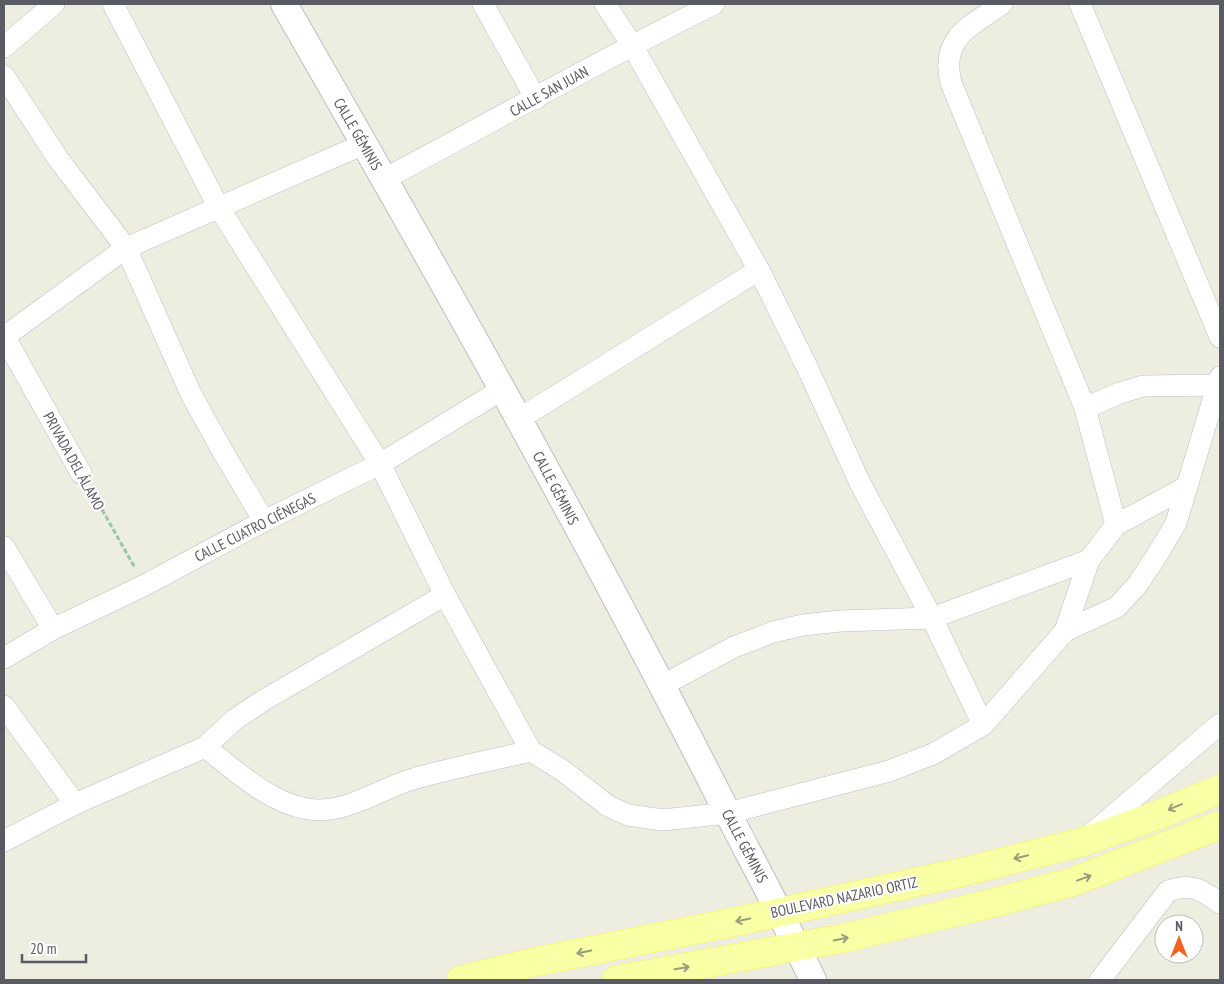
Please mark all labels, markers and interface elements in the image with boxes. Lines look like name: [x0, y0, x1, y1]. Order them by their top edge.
street label: CALLE SAN JUAN: [506, 62, 592, 120]
street label: CALLE GÉMINIS: [330, 94, 386, 174]
street label: PRIVADA DEL ÁLAMO: [39, 409, 109, 513]
street label: CALLE GÉMINIS: [529, 448, 583, 528]
street label: CALLE CUATRO CIÉNEGAS: [191, 488, 319, 566]
one-way arrow: [1168, 803, 1183, 813]
street label: CALLE GÉMINIS: [718, 806, 772, 886]
one-way arrow: [1013, 853, 1029, 862]
street label: BOULEVARD NAZARIO ORTIZ: [769, 872, 920, 922]
one-way arrow: [1076, 873, 1091, 882]
north arrow: [1154, 914, 1204, 964]
one-way arrow: [735, 915, 751, 925]
text: N: [1175, 917, 1183, 935]
scale bar: [22, 932, 86, 964]
one-way arrow: [833, 933, 849, 943]
text: 20 m: [30, 939, 56, 958]
one-way arrow: [576, 948, 592, 957]
one-way arrow: [673, 963, 689, 973]

